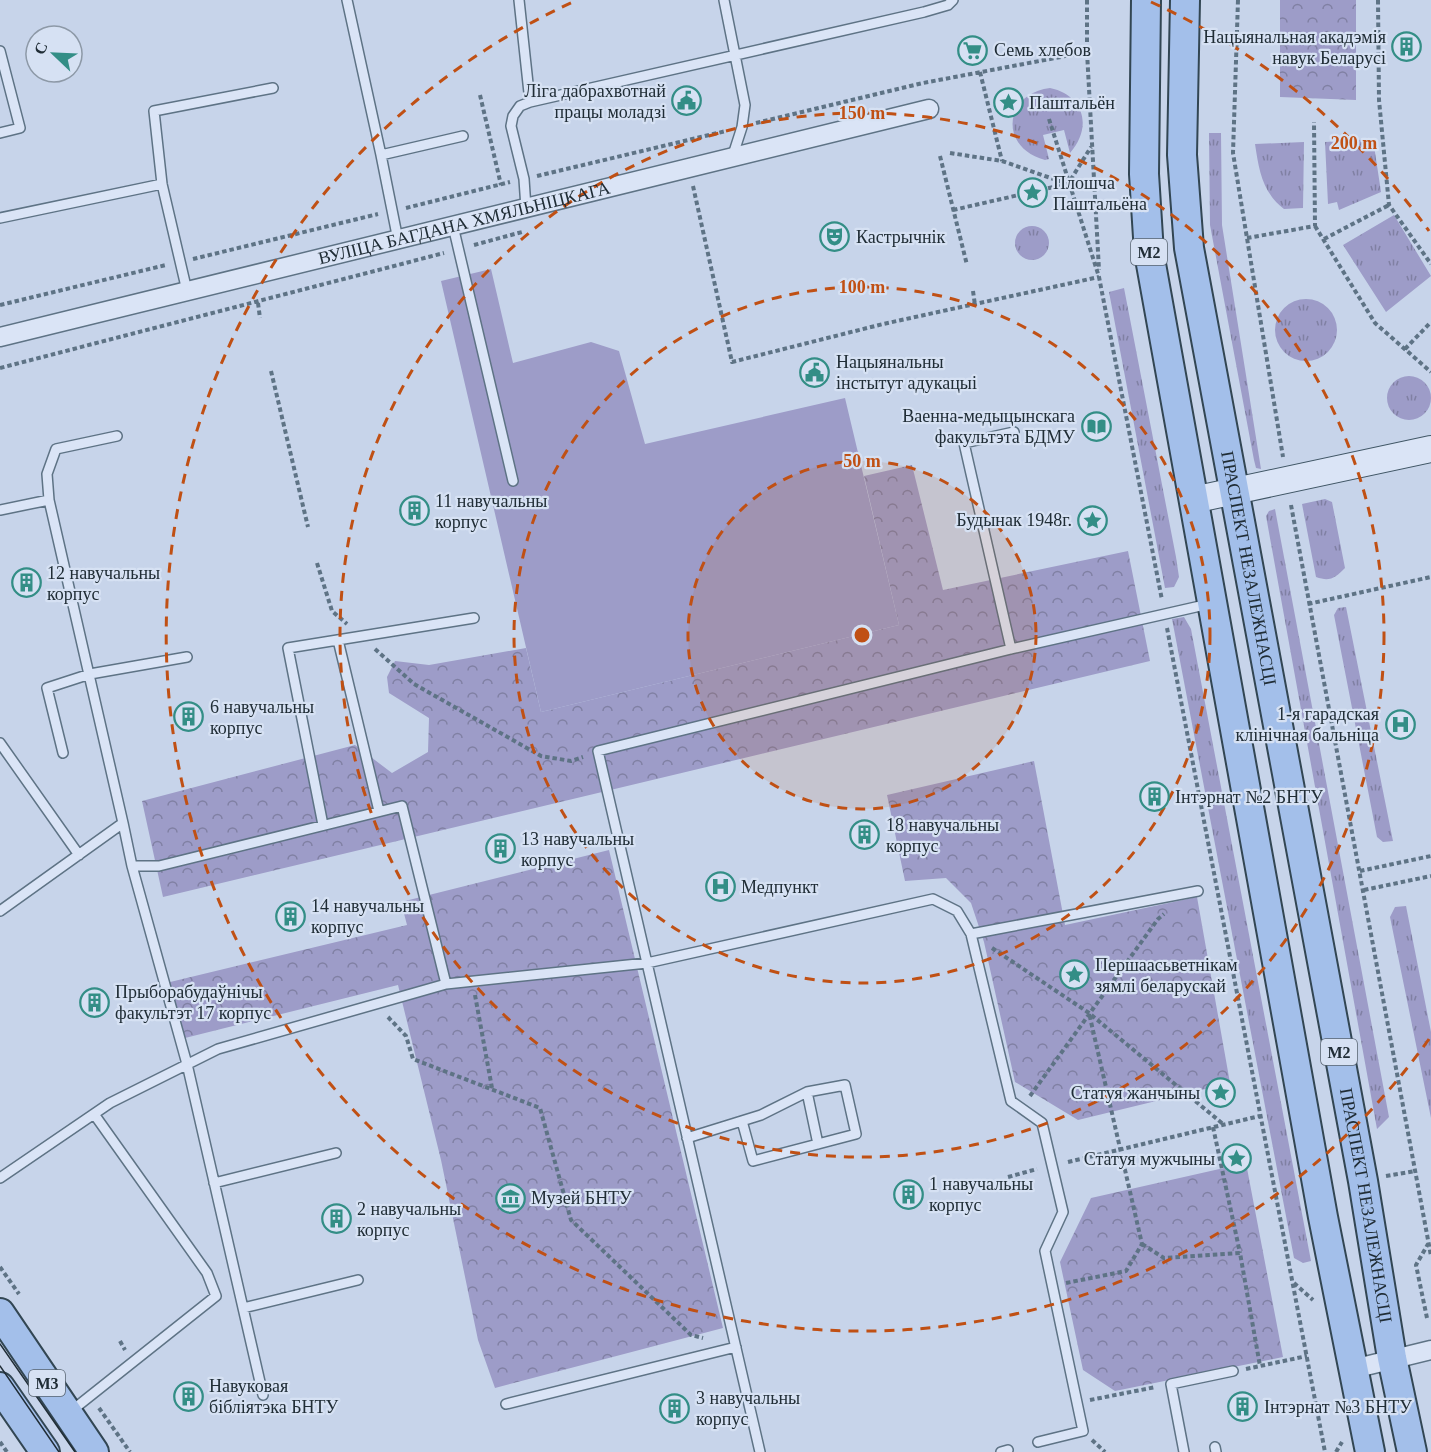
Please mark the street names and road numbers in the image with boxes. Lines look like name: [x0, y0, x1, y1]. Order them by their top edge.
street label: ВУЛІЦА БАГДАНА ХМЯЛЬНІЦКАГА: [316, 178, 612, 269]
road number: М2: [1131, 239, 1167, 265]
street label: ПРАСПЕКТ НЕЗАЛЕЖНАСЦІ: [1217, 449, 1280, 687]
road number: М2: [1321, 1039, 1357, 1065]
street label: ПРАСПЕКТ НЕЗАЛЕЖНАСЦІ: [1336, 1086, 1396, 1324]
road number: М3: [29, 1370, 65, 1396]

